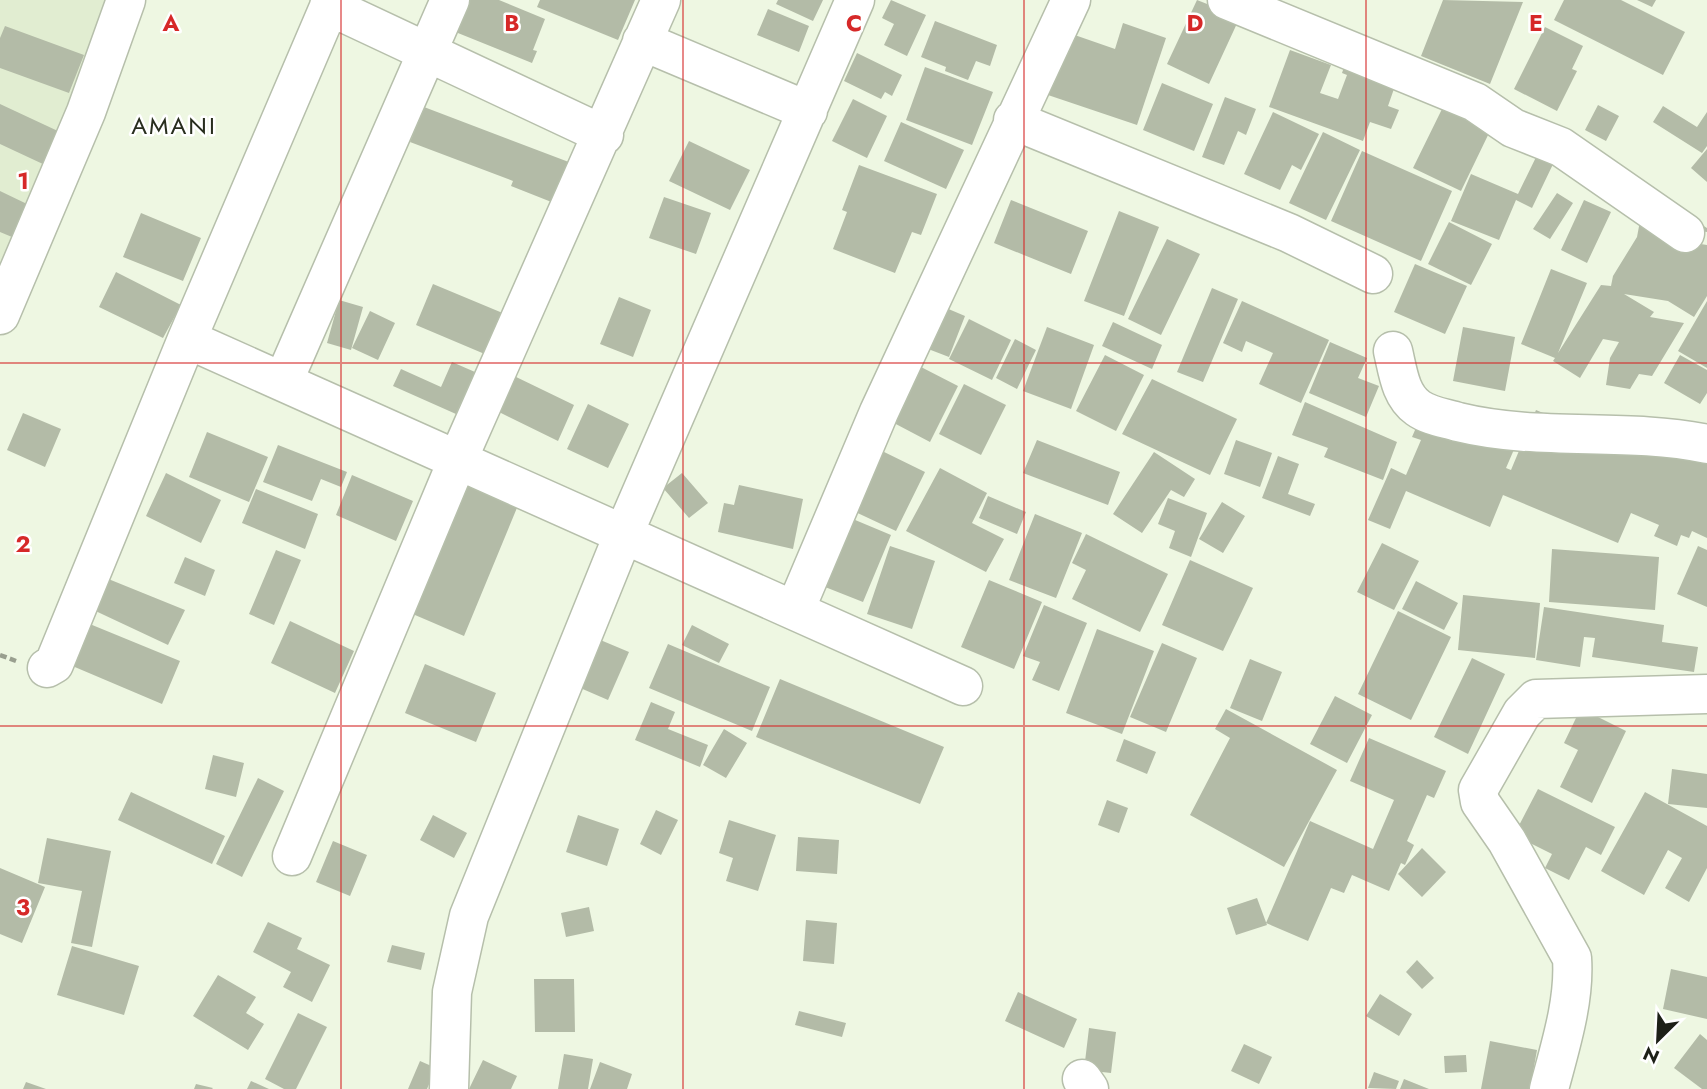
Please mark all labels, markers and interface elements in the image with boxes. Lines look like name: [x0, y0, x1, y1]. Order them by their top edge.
text: A: [162, 6, 180, 40]
text: B: [504, 6, 520, 40]
text: C: [846, 6, 862, 40]
text: D: [1187, 6, 1204, 40]
text: E: [1529, 6, 1543, 40]
district label: AMANI: [131, 108, 217, 143]
text: 1: [17, 164, 29, 198]
text: 2: [15, 527, 31, 561]
text: 3: [16, 890, 30, 924]
north arrow: [1623, 1005, 1693, 1075]
text: N: [1639, 1040, 1664, 1070]

